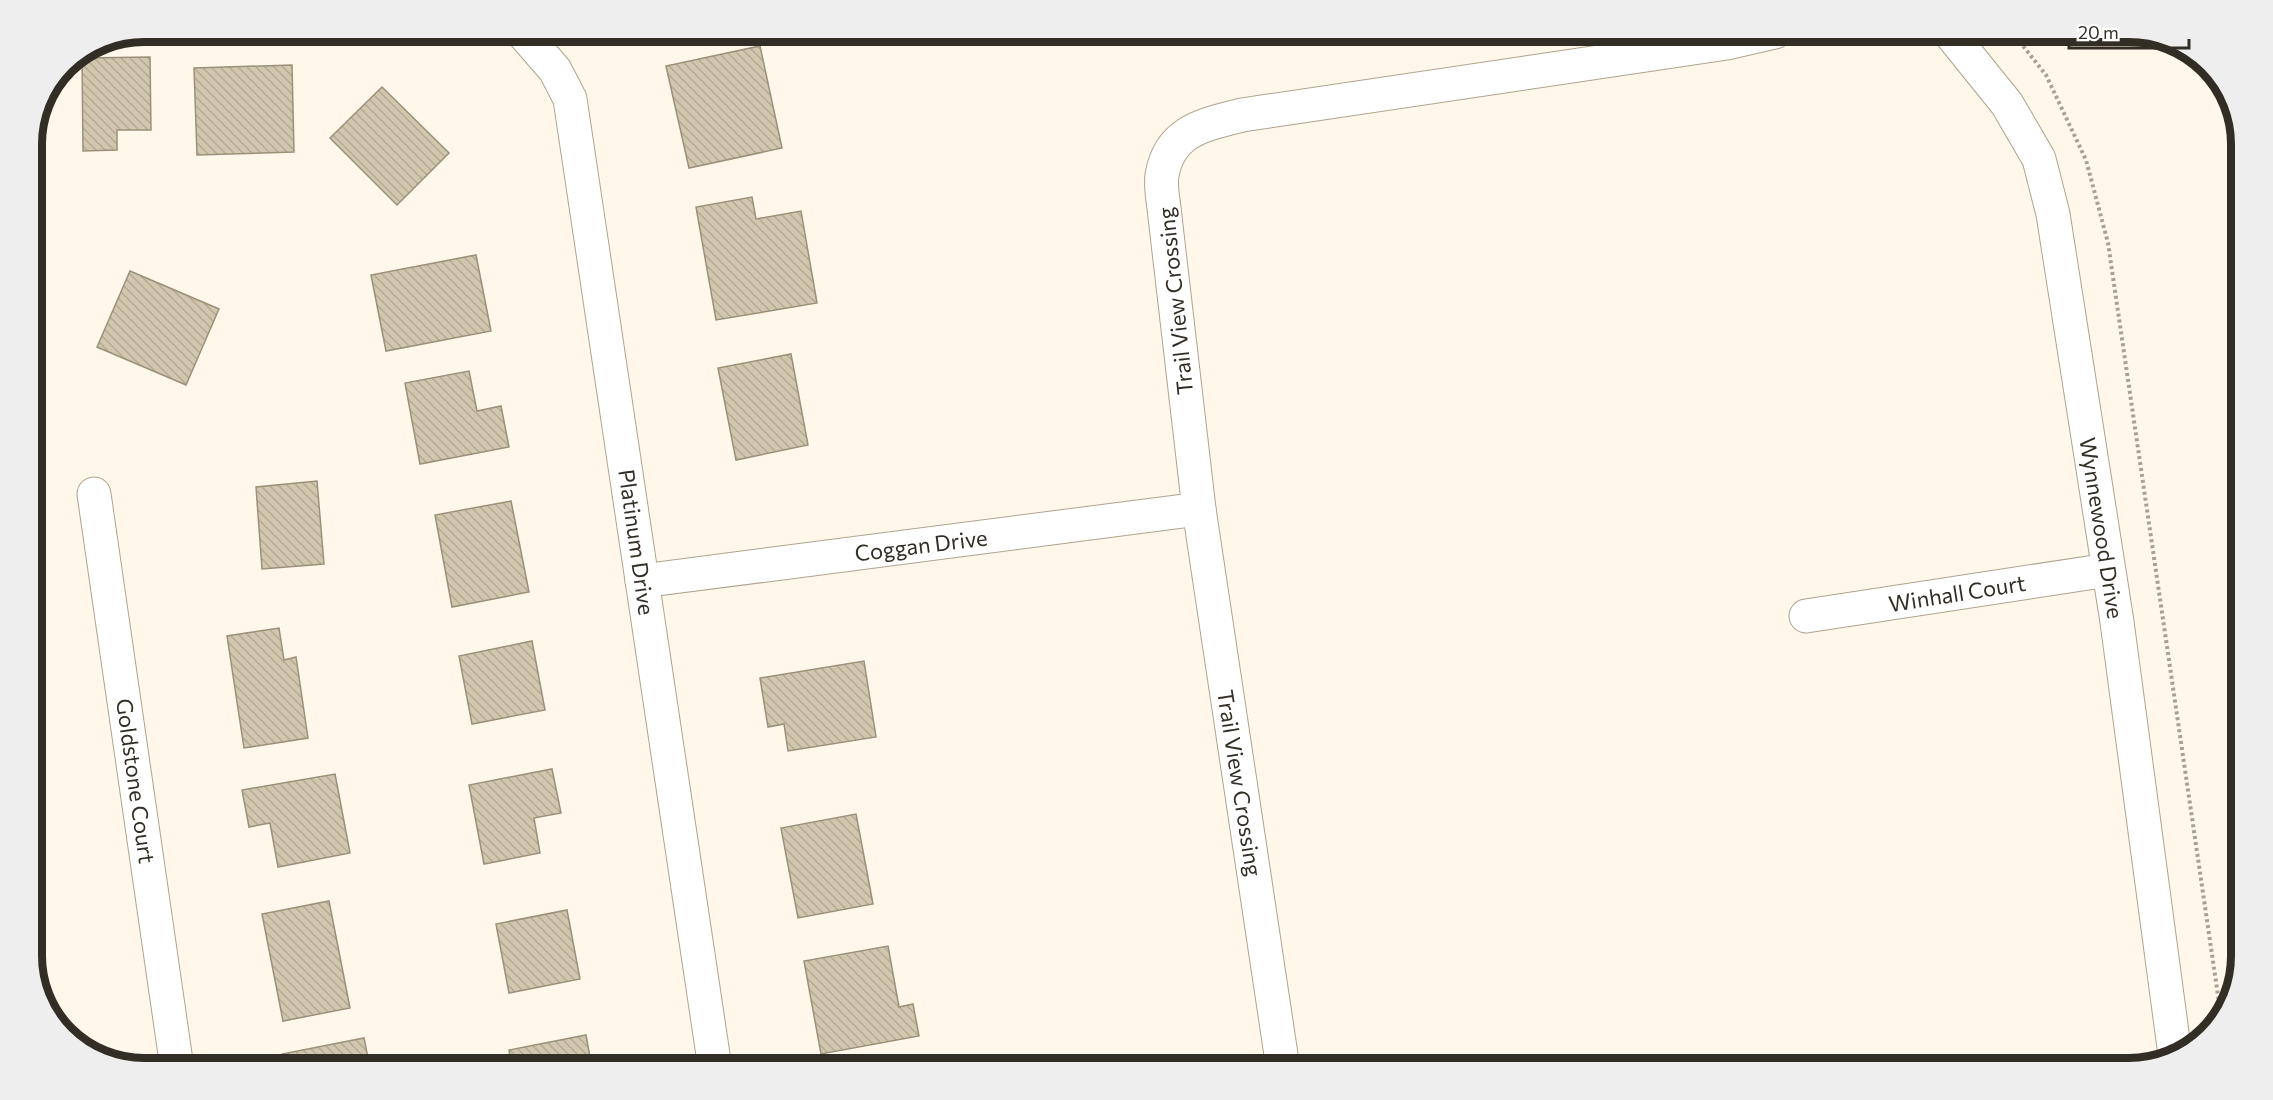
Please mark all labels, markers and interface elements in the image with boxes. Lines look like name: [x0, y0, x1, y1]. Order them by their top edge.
scale bar: [2069, 12, 2189, 50]
text: 20 m: [2078, 21, 2119, 43]
street label: Trail View Crossing: [1152, 206, 1198, 396]
street label: Wynnewood Drive: [2074, 435, 2130, 621]
street label: Platinum Drive: [613, 467, 661, 617]
street label: Coggan Drive: [853, 523, 989, 567]
street label: Winhall Court: [1886, 569, 2028, 617]
street label: Trail View Crossing: [1212, 688, 1268, 878]
street label: Goldstone Court: [111, 697, 161, 865]

